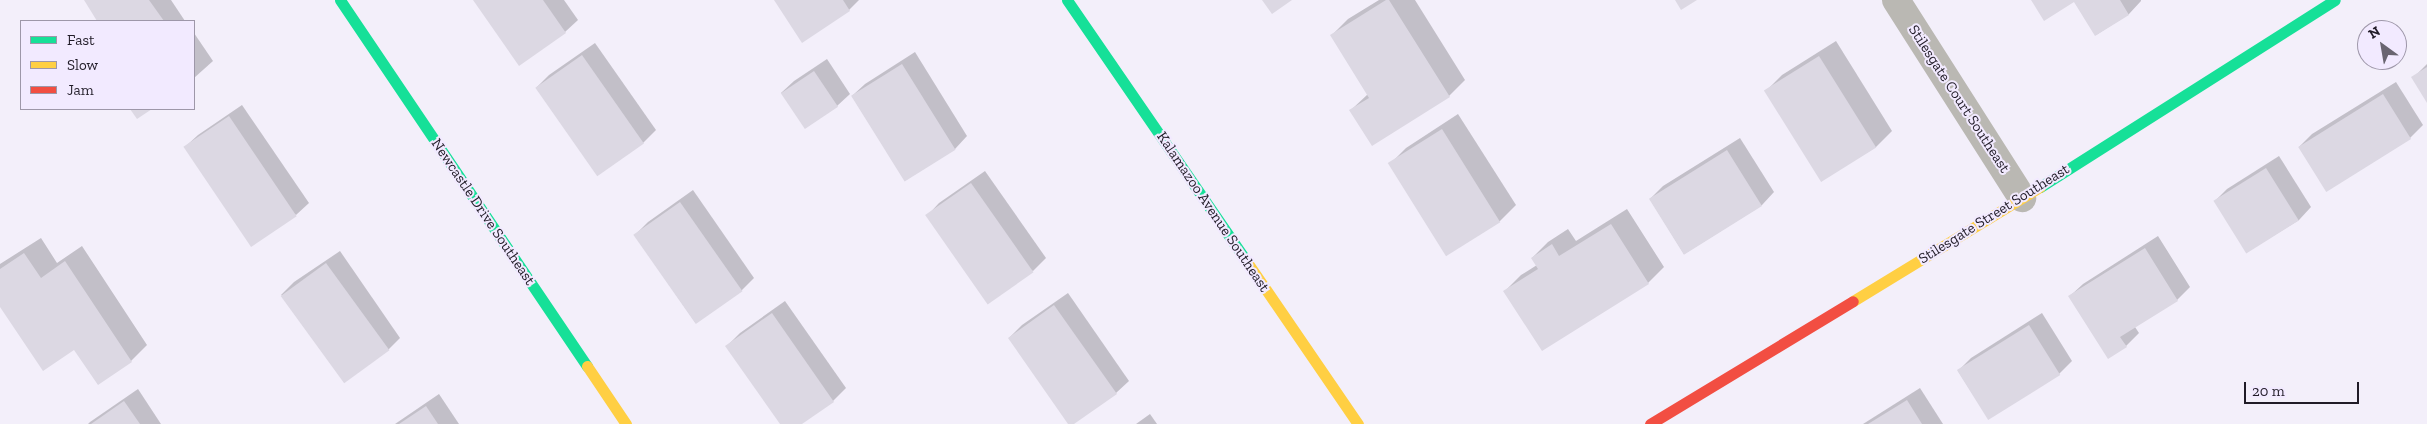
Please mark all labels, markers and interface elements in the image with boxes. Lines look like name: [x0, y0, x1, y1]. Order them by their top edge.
legend: [20, 20, 195, 110]
north arrow: [2357, 20, 2407, 70]
street label: Stilesgate Court Southeast: [1904, 22, 2014, 176]
text: N: [2365, 23, 2383, 43]
text: Fast: [67, 31, 95, 49]
text: Slow: [67, 56, 98, 74]
text: Jam: [67, 81, 94, 99]
street label: Kalamazoo Avenue Southeast: [1153, 128, 1273, 296]
street label: Newcastle Drive Southeast: [427, 135, 539, 289]
street label: Stilesgate Street Southeast: [1915, 160, 2073, 268]
scale bar: [2247, 372, 2362, 404]
text: 20 m: [2252, 382, 2285, 400]

